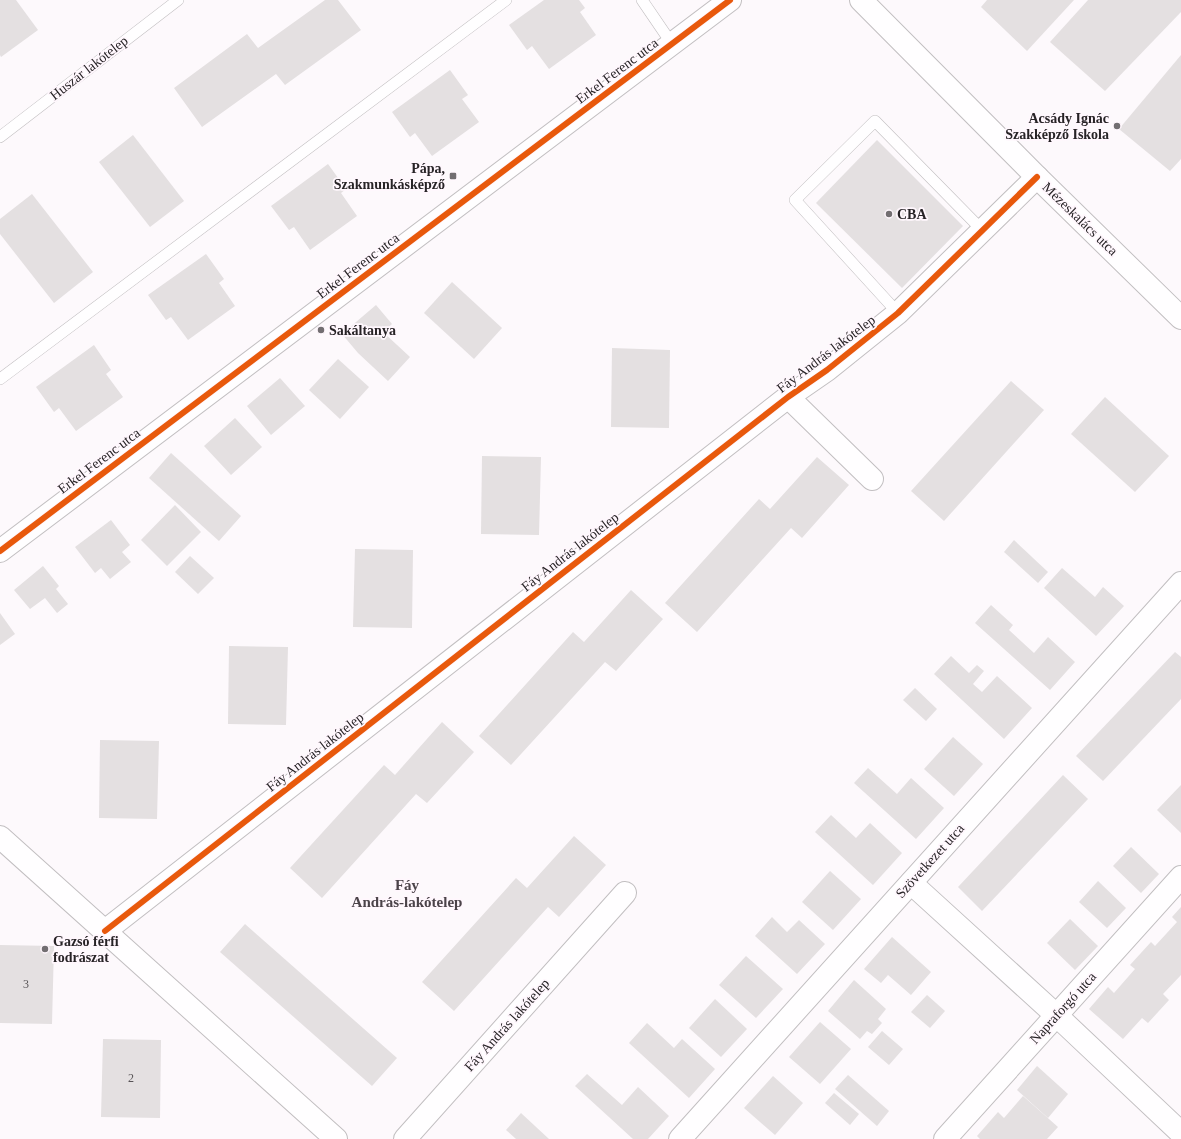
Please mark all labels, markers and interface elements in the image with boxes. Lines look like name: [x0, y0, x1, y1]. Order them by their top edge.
street label: Huszár lakótelep: [47, 33, 131, 103]
street label: Erkel Ferenc utca: [573, 35, 662, 107]
place label: Acsády Ignác Szakképző Iskola: [1005, 111, 1109, 142]
marker: Acsády Ignác Szakképző Iskola: [1112, 121, 1122, 131]
place label: Pápa, Szakmunkásképző: [334, 161, 445, 192]
marker: Pápa, Szakmunkásképző: [448, 171, 458, 181]
street label: Mézeskalács utca: [1039, 179, 1121, 259]
place label: CBA: [897, 207, 927, 222]
marker: CBA: [884, 209, 894, 219]
street label: Erkel Ferenc utca: [314, 230, 403, 302]
street label: Fáy András lakótelep: [774, 312, 878, 396]
place label: Sakáltanya: [329, 323, 396, 338]
marker: Sakáltanya: [316, 325, 326, 335]
street label: Erkel Ferenc utca: [55, 425, 144, 497]
street label: Fáy András lakótelep: [519, 509, 621, 595]
street label: Fáy András lakótelep: [264, 709, 366, 795]
street label: Szövetkezet utca: [893, 820, 968, 901]
district label: Fáy András-lakótelep: [352, 877, 462, 910]
place label: Gazsó férfi fodrászat: [53, 934, 119, 965]
marker: Gazsó férfi fodrászat: [40, 944, 50, 954]
street label: Napraforgó utca: [1027, 969, 1100, 1047]
street label: Fáy András lakótelep: [462, 976, 552, 1074]
house number: 3: [23, 977, 29, 991]
house number: 2: [128, 1071, 134, 1085]

